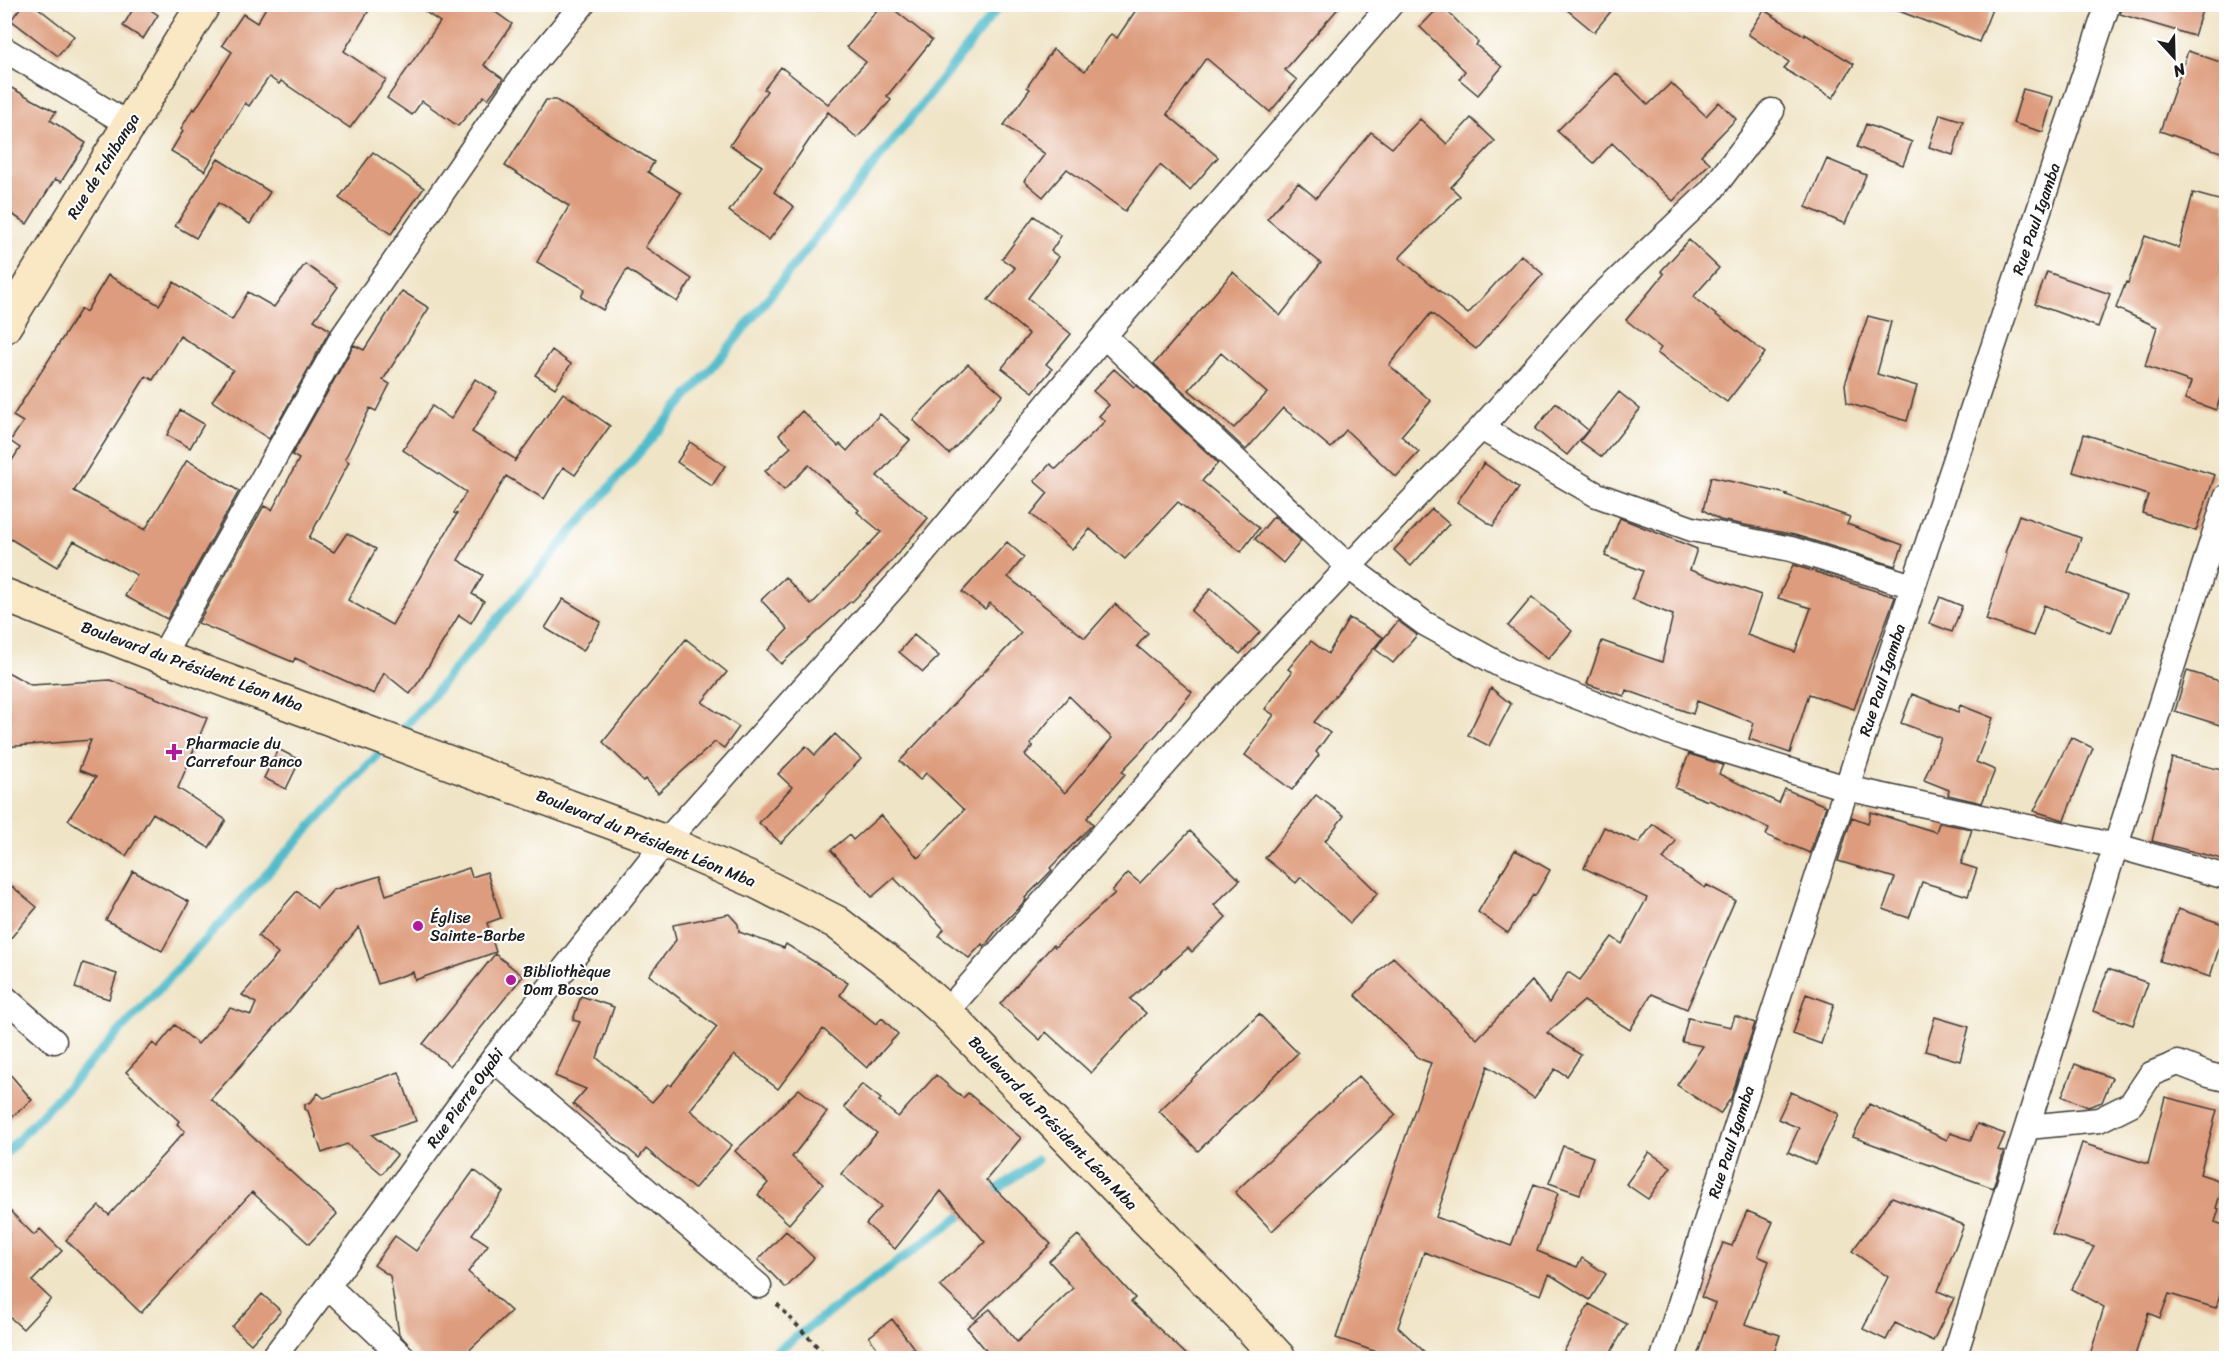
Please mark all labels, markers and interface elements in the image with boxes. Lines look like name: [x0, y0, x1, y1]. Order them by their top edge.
north arrow: [2144, 27, 2204, 87]
text: N: [2168, 55, 2191, 86]
street label: Rue de Tchibanga: [59, 107, 147, 225]
street label: Rue Paul Igamba: [2003, 159, 2069, 279]
street label: Boulevard du Président Léon Mba: [77, 612, 307, 720]
street label: Rue Paul Igamba: [1850, 620, 1914, 740]
place label: Pharmacie du Carrefour Banco: [186, 729, 302, 776]
marker: Pharmacie du Carrefour Banco: [167, 745, 181, 759]
street label: Boulevard du Président Léon Mba: [532, 781, 760, 895]
place label: Église Sainte-Barbe: [430, 903, 525, 950]
marker: Église Sainte-Barbe: [411, 919, 425, 933]
place label: Bibliothèque Dom Bosco: [523, 957, 611, 1004]
marker: Bibliothèque Dom Bosco: [504, 973, 518, 987]
street label: Boulevard du Président Léon Mba: [961, 1029, 1145, 1217]
street label: Rue Pierre Oyabi: [419, 1041, 512, 1154]
street label: Rue Paul Igamba: [1699, 1082, 1763, 1202]

